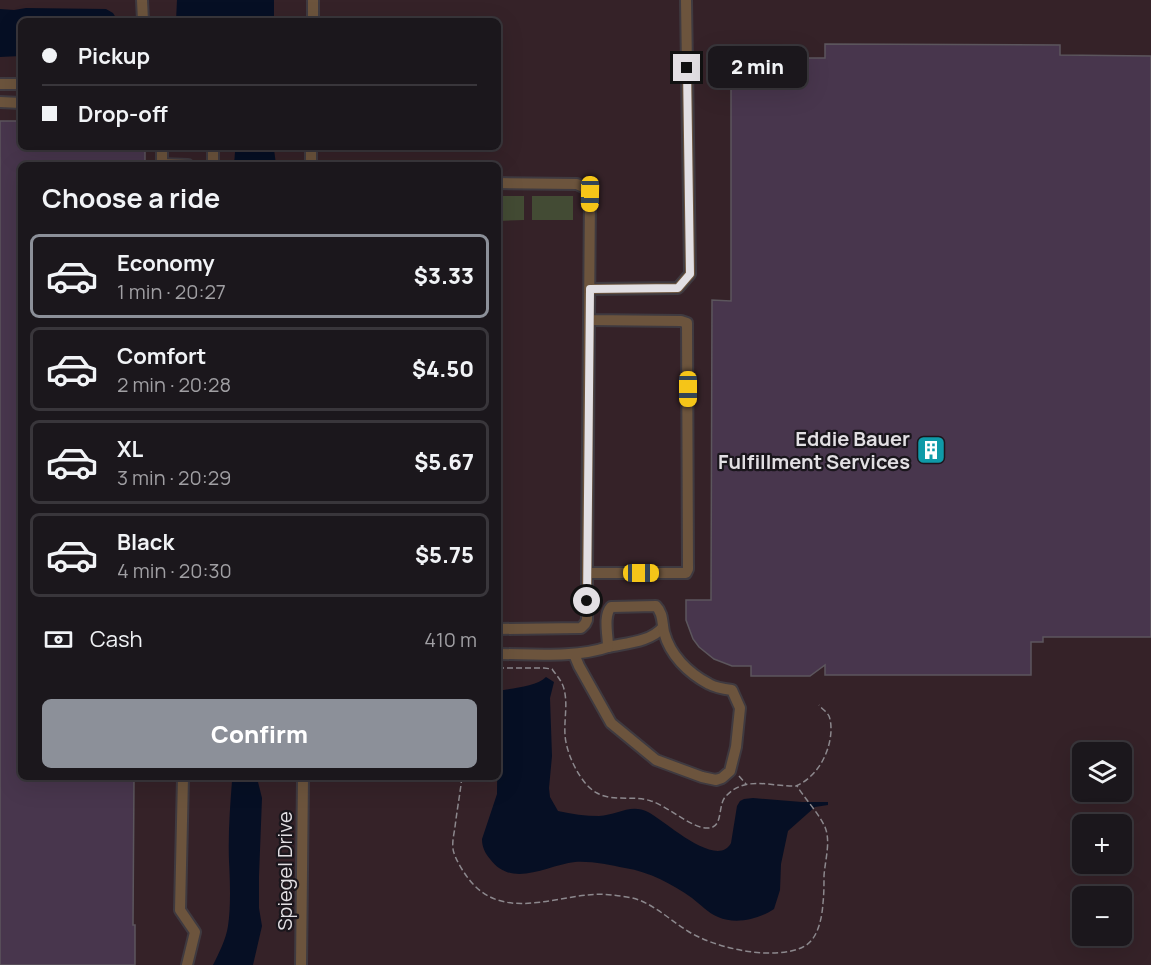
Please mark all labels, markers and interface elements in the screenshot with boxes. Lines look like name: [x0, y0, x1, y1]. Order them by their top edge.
text: Pickup: [78, 41, 150, 71]
callout: 2 min: [708, 47, 807, 89]
text: 2 min: [731, 53, 784, 80]
route end: [673, 54, 700, 81]
text: Drop-off: [78, 99, 168, 129]
car: [581, 176, 599, 212]
text: Choose a ride: [42, 179, 220, 216]
text: Economy: [117, 248, 215, 278]
icon: car: [45, 249, 99, 303]
text: $3.33: [414, 261, 474, 291]
text: 1 min · 20:27: [117, 278, 226, 305]
text: Comfort: [117, 341, 206, 371]
icon: car: [45, 342, 99, 396]
text: $4.50: [412, 354, 474, 384]
text: 2 min · 20:28: [117, 371, 231, 398]
car: [679, 371, 697, 407]
place label: Eddie Bauer Fulfillment Services: [718, 425, 910, 475]
text: XL: [117, 434, 143, 464]
building icon: Eddie Bauer Fulfillment Services: [915, 434, 947, 466]
icon: car: [45, 435, 99, 489]
text: $5.67: [414, 447, 474, 477]
text: 3 min · 20:29: [117, 464, 232, 491]
text: Black: [117, 527, 174, 557]
icon: car: [45, 528, 99, 582]
text: $5.75: [415, 540, 474, 570]
text: 4 min · 20:30: [117, 557, 232, 584]
car: [623, 564, 659, 582]
route start: [573, 587, 600, 614]
icon: cash: [42, 623, 75, 656]
text: Cash: [90, 624, 143, 654]
text: 410 m: [424, 626, 477, 653]
button: Confirm: [42, 699, 477, 768]
map controls: [1072, 742, 1132, 946]
button: layers: [1072, 742, 1132, 802]
street label: Spiegel Drive: [271, 811, 298, 931]
button: +: [1072, 814, 1132, 874]
button: −: [1072, 886, 1132, 946]

